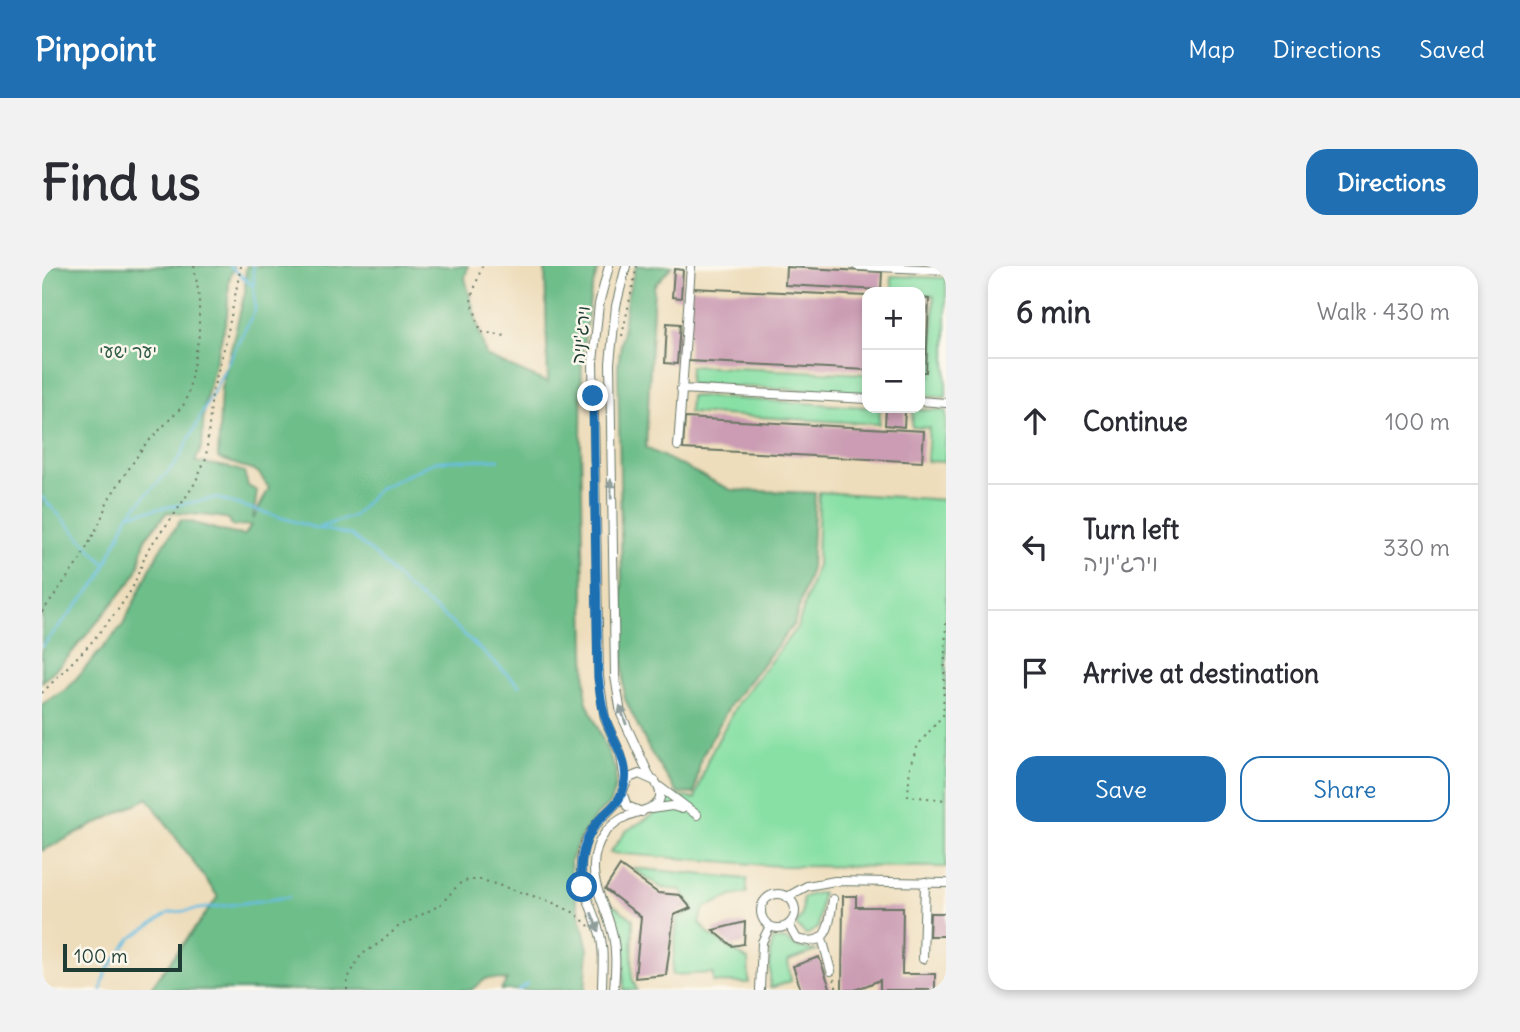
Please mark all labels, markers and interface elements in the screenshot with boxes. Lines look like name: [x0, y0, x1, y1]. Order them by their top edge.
text: Pinpoint: [35, 28, 156, 70]
text: Map: [1188, 34, 1235, 64]
text: Directions: [1273, 34, 1381, 64]
text: Saved: [1419, 34, 1485, 64]
button: Directions: [1306, 149, 1478, 215]
text: Find us: [42, 152, 200, 213]
map controls: [862, 287, 925, 413]
button: +: [862, 287, 925, 350]
text: 6 min: [1016, 293, 1091, 331]
text: Walk · 430 m: [1317, 297, 1450, 326]
street label: וירג'יניה: [566, 305, 595, 365]
park label: יער ישעי: [99, 340, 157, 363]
button: −: [862, 350, 925, 413]
route end: [577, 380, 608, 411]
icon: ahead: [1016, 402, 1054, 440]
text: Continue: [1083, 405, 1188, 438]
text: 100 m: [1385, 407, 1450, 436]
one-way arrow: [605, 477, 617, 499]
text: Turn left: [1083, 513, 1179, 546]
icon: left: [1016, 528, 1054, 566]
text: 330 m: [1383, 533, 1450, 562]
text: וירג'יניה: [1083, 548, 1158, 577]
icon: arrive: [1016, 654, 1054, 692]
text: Arrive at destination: [1083, 657, 1319, 690]
one-way arrow: [617, 705, 628, 726]
button: Save: [1016, 756, 1226, 822]
button: Share: [1240, 756, 1450, 822]
route start: [566, 871, 597, 902]
one-way arrow: [590, 912, 601, 933]
scale bar: [63, 941, 182, 973]
text: 100 m: [74, 944, 128, 968]

